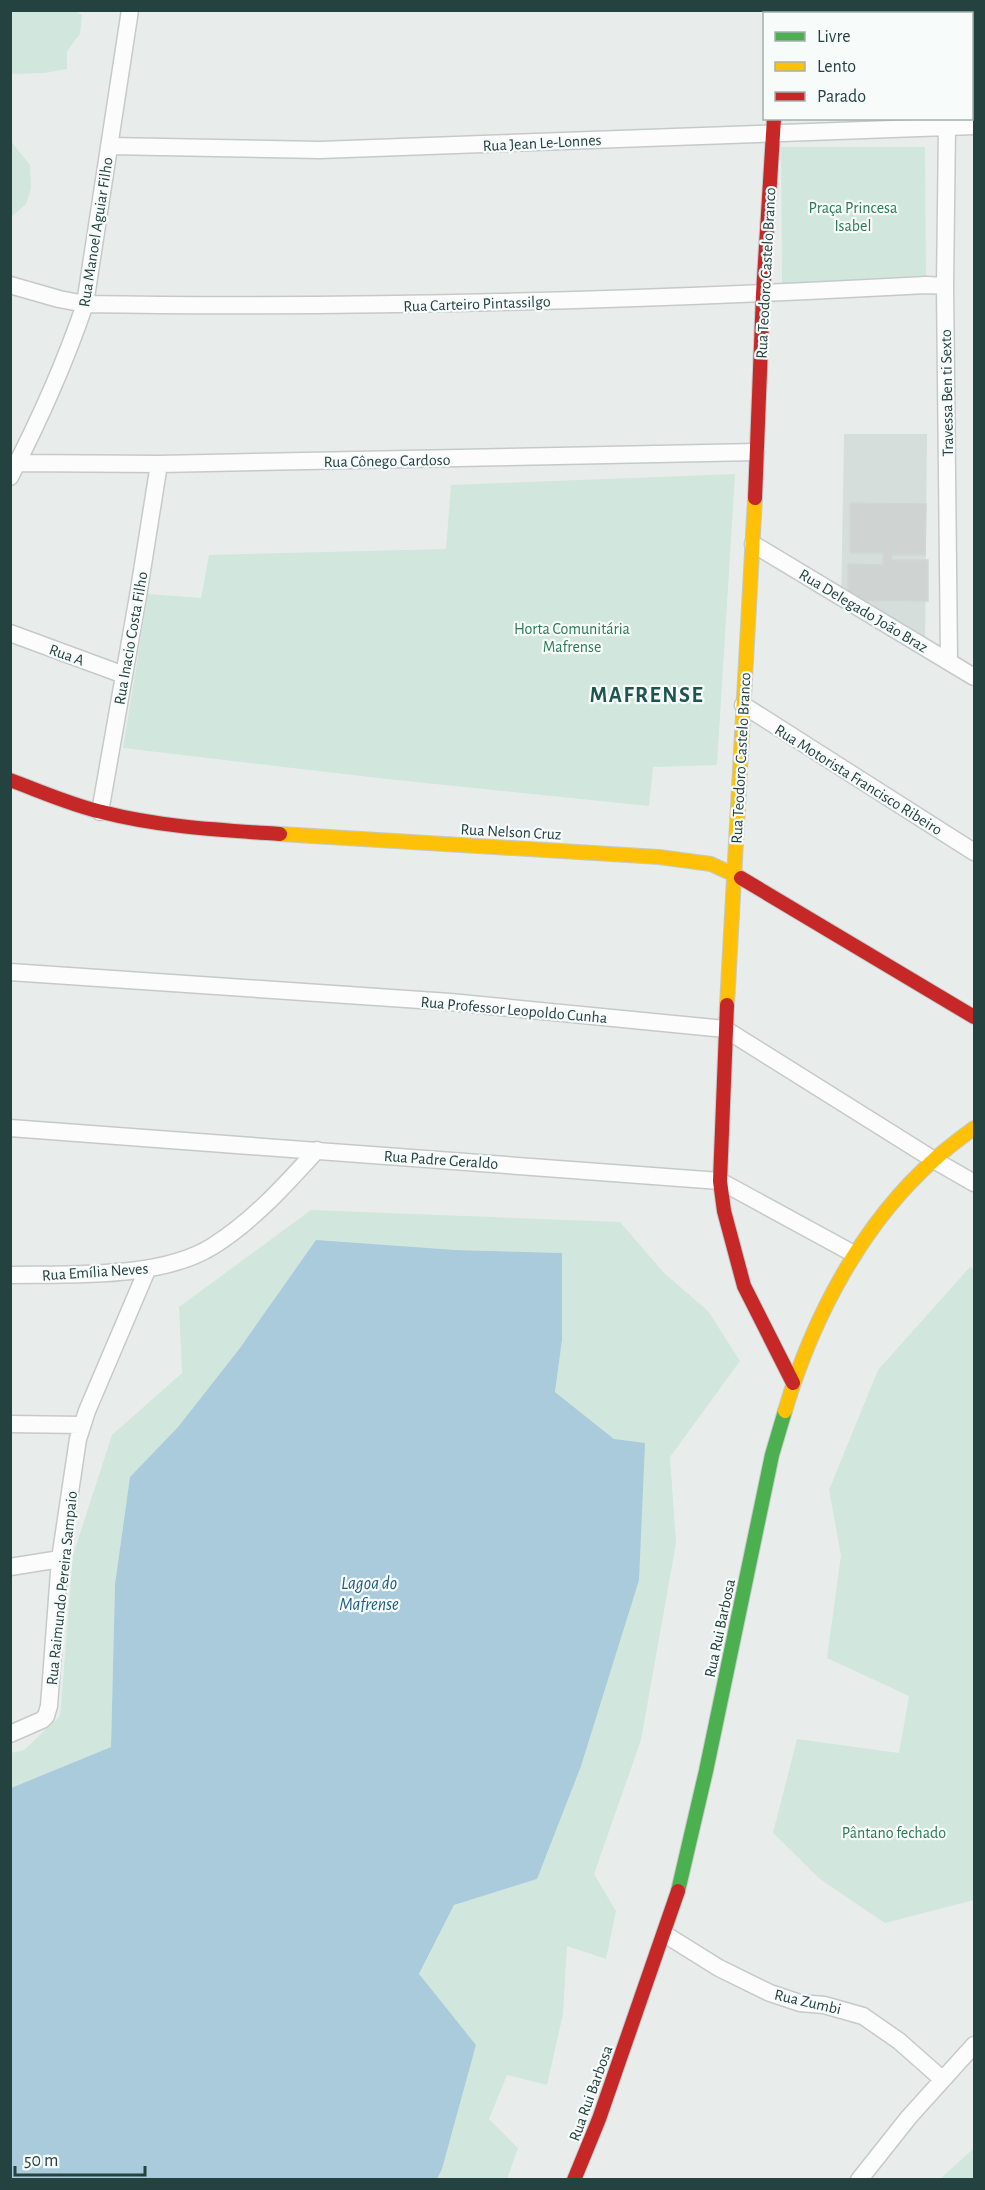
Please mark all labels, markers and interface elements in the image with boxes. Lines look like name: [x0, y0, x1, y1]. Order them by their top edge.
legend: [763, 12, 973, 120]
text: Livre: [817, 28, 851, 46]
text: Lento: [817, 58, 856, 76]
text: Parado: [817, 88, 866, 106]
street label: Rua Jean Le-Lonnes: [482, 132, 602, 154]
street label: Rua Manoel Aguiar Filho: [76, 156, 116, 308]
street label: Rua Teodoro Castelo Branco: [754, 187, 778, 359]
park label: Praça Princesa Isabel: [809, 200, 897, 234]
street label: Rua Carteiro Pintassilgo: [403, 293, 551, 315]
street label: Travessa Ben ti Sexto: [938, 329, 956, 457]
street label: Rua Cônego Cardoso: [323, 452, 451, 470]
street label: Rua Delegado João Braz: [796, 566, 931, 656]
street label: Rua Inacio Costa Filho: [111, 570, 151, 706]
park label: Horta Comunitária Mafrense: [514, 621, 630, 655]
street label: Rua A: [47, 641, 86, 669]
street label: Rua Teodoro Castelo Branco: [729, 672, 753, 844]
district label: MAFRENSE: [590, 684, 704, 706]
street label: Rua Motorista Francisco Ribeiro: [772, 722, 945, 838]
street label: Rua Nelson Cruz: [460, 821, 562, 843]
street label: Rua Professor Leopoldo Cunha: [420, 994, 608, 1026]
street label: Rua Padre Geraldo: [383, 1148, 499, 1172]
street label: Rua Emília Neves: [41, 1260, 149, 1284]
street label: Rua Raimundo Pereira Sampaio: [44, 1490, 80, 1686]
water label: Lagoa do Mafrense: [339, 1575, 399, 1614]
street label: Rua Rui Barbosa: [702, 1577, 738, 1679]
park label: Pântano fechado: [842, 1825, 946, 1841]
street label: Rua Zumbi: [773, 1987, 843, 2017]
street label: Rua Rui Barbosa: [566, 2043, 616, 2143]
scale bar: [15, 2139, 146, 2177]
text: 50 m: [24, 2152, 58, 2170]

